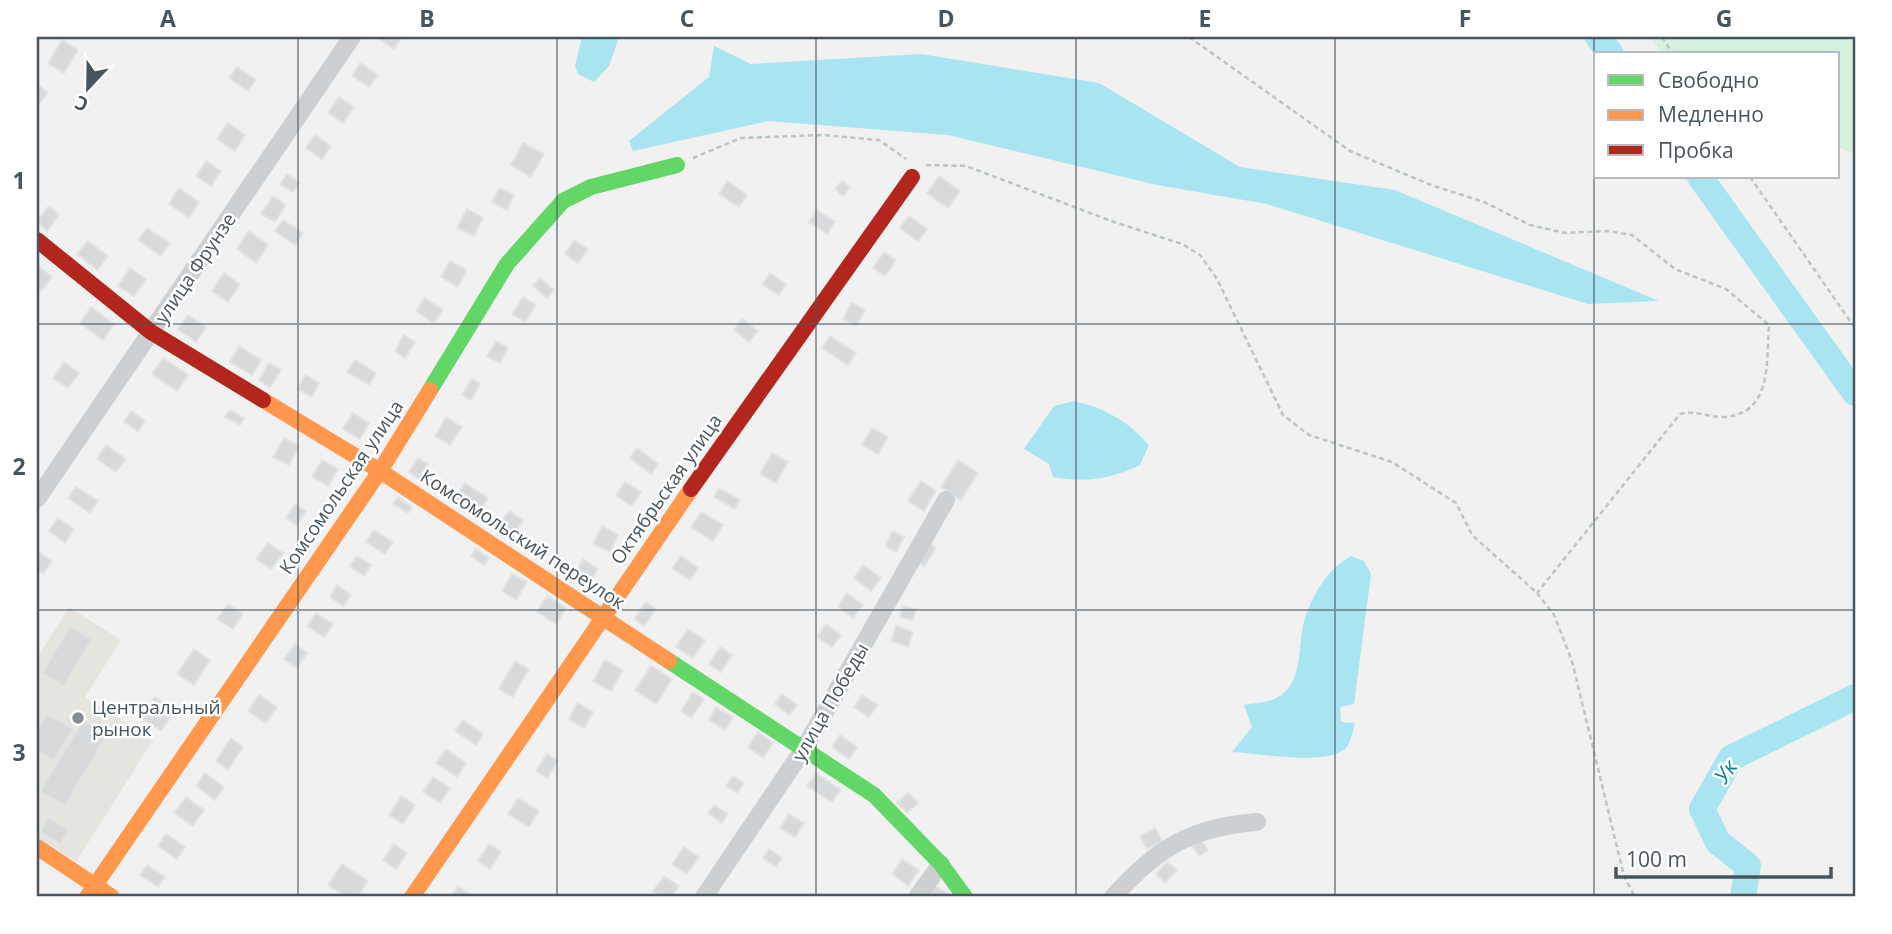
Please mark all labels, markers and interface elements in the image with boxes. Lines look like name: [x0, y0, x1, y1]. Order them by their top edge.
text: A: [160, 2, 176, 34]
text: B: [419, 2, 435, 34]
text: C: [680, 2, 694, 34]
text: D: [937, 2, 955, 34]
text: E: [1199, 2, 1211, 34]
text: F: [1459, 2, 1471, 34]
text: G: [1716, 2, 1732, 34]
north arrow: [52, 52, 122, 122]
legend: [1594, 52, 1840, 178]
text: Свободно: [1658, 66, 1759, 94]
text: С: [71, 89, 92, 118]
text: Медленно: [1658, 100, 1764, 128]
text: Пробка: [1658, 136, 1734, 164]
text: 1: [12, 164, 26, 196]
street label: улица Фрунзе: [148, 208, 242, 328]
street label: Комсомольская улица: [273, 395, 409, 579]
street label: Октябрьская улица: [604, 409, 728, 569]
text: 2: [12, 450, 26, 482]
street label: Комсомольский переулок: [416, 463, 631, 615]
street label: улица Победы: [786, 638, 874, 766]
place label: Центральный рынок: [92, 694, 221, 742]
marker: Центральный рынок: [70, 710, 86, 726]
text: 3: [12, 736, 26, 768]
water label: Ук: [1707, 753, 1744, 789]
scale bar: [1616, 836, 1831, 880]
text: 100 m: [1626, 845, 1687, 873]

